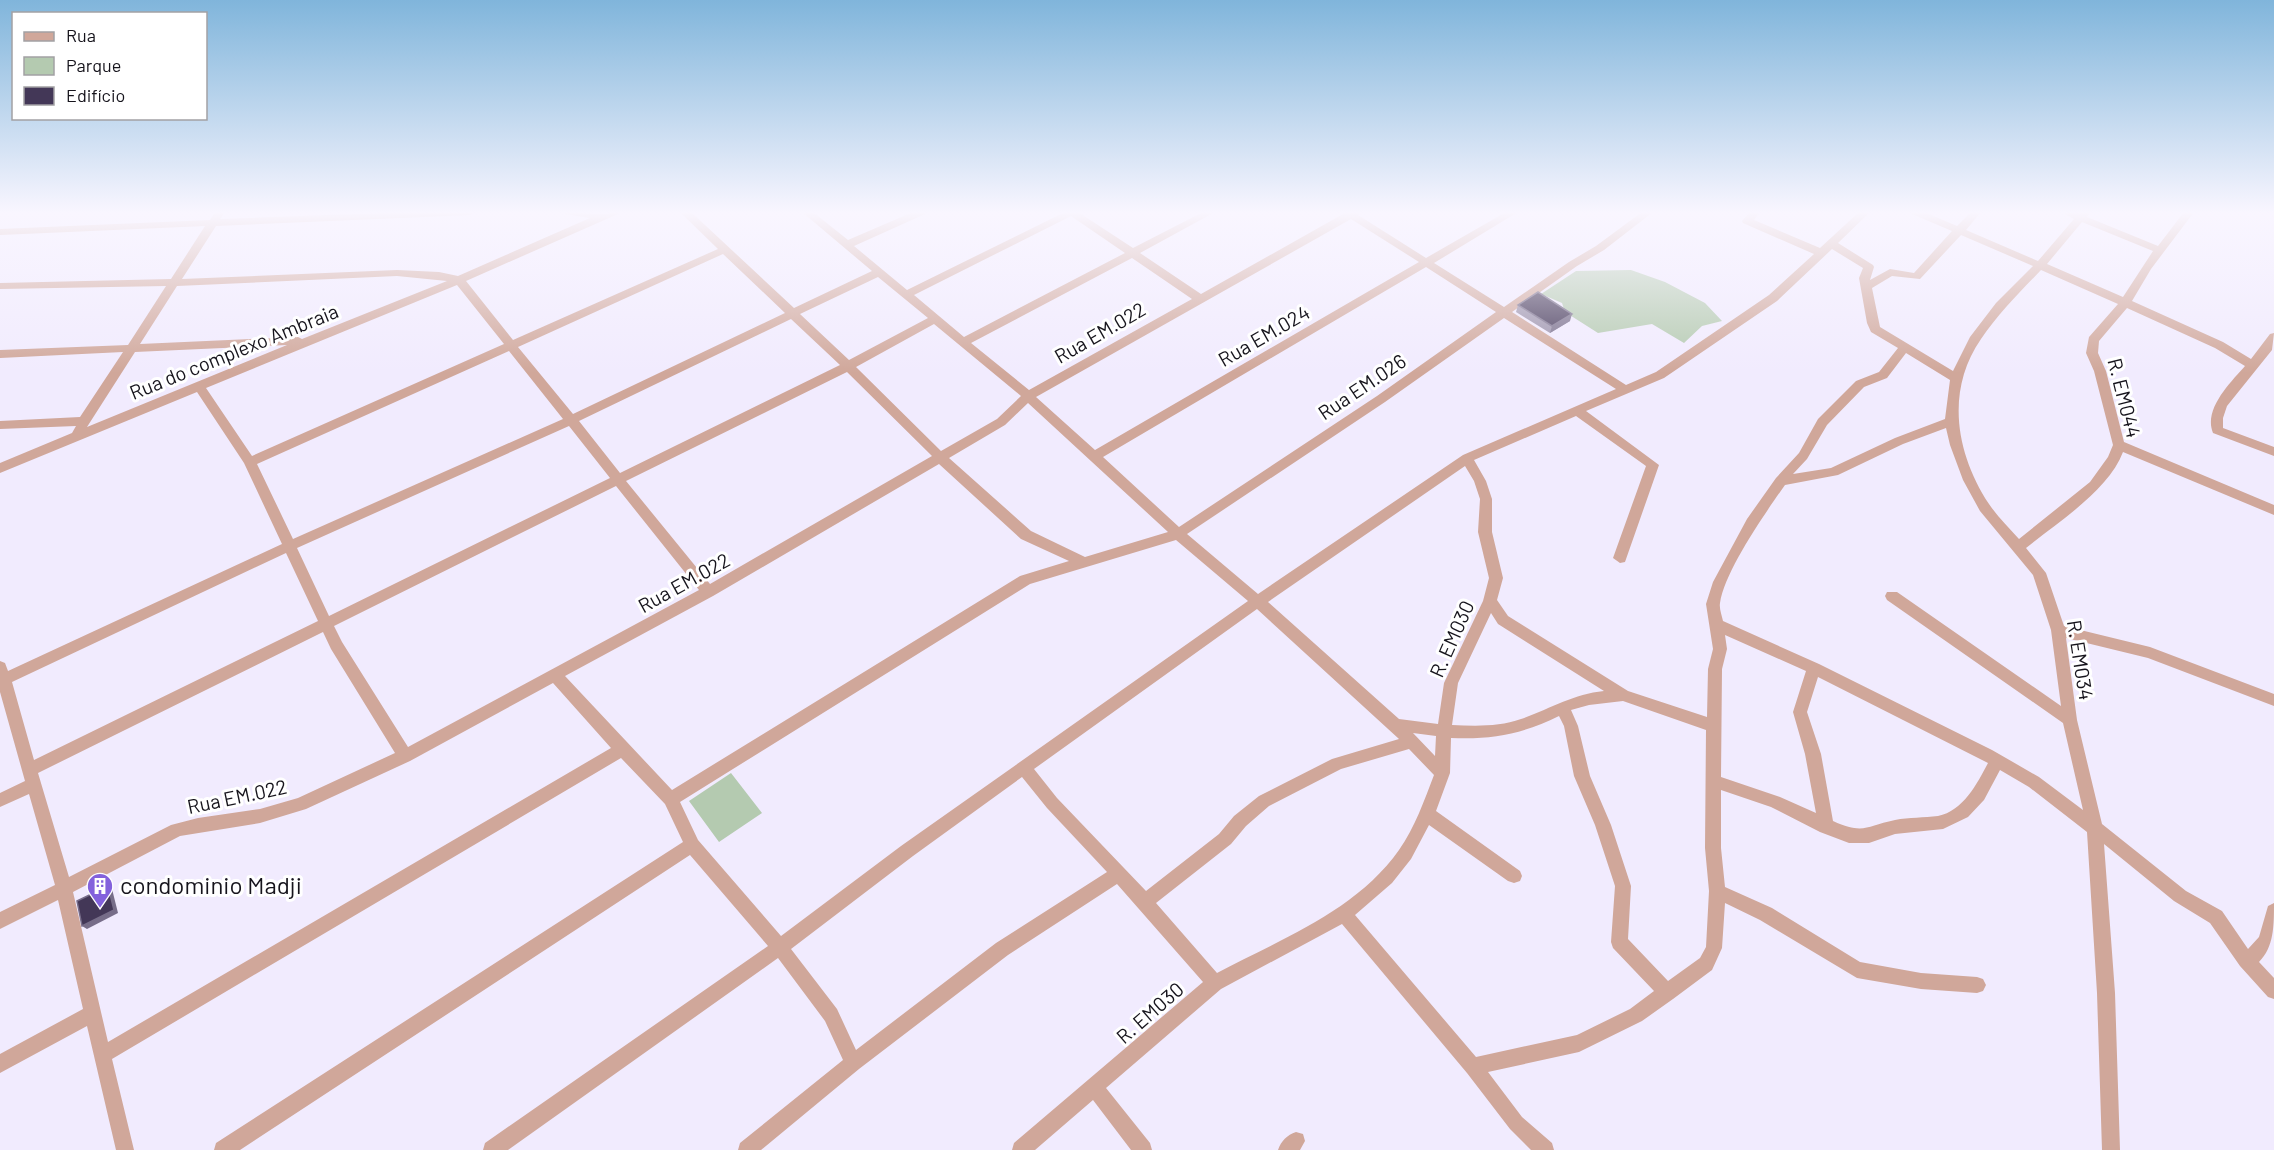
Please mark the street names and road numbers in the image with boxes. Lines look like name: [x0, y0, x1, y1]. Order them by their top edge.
street label: Rua EM.022: [1050, 296, 1149, 368]
street label: Rua do complexo Ambraia: [126, 298, 342, 404]
street label: Rua EM.024: [1214, 299, 1313, 371]
street label: Rua EM.026: [1313, 348, 1410, 424]
street label: R. EM044: [2103, 355, 2146, 440]
street label: Rua EM.022: [633, 547, 734, 617]
street label: R. EM030: [1424, 597, 1479, 681]
street label: R. EM034: [2063, 618, 2099, 702]
street label: Rua EM.022: [185, 774, 289, 818]
street label: R. EM030: [1111, 977, 1188, 1048]

